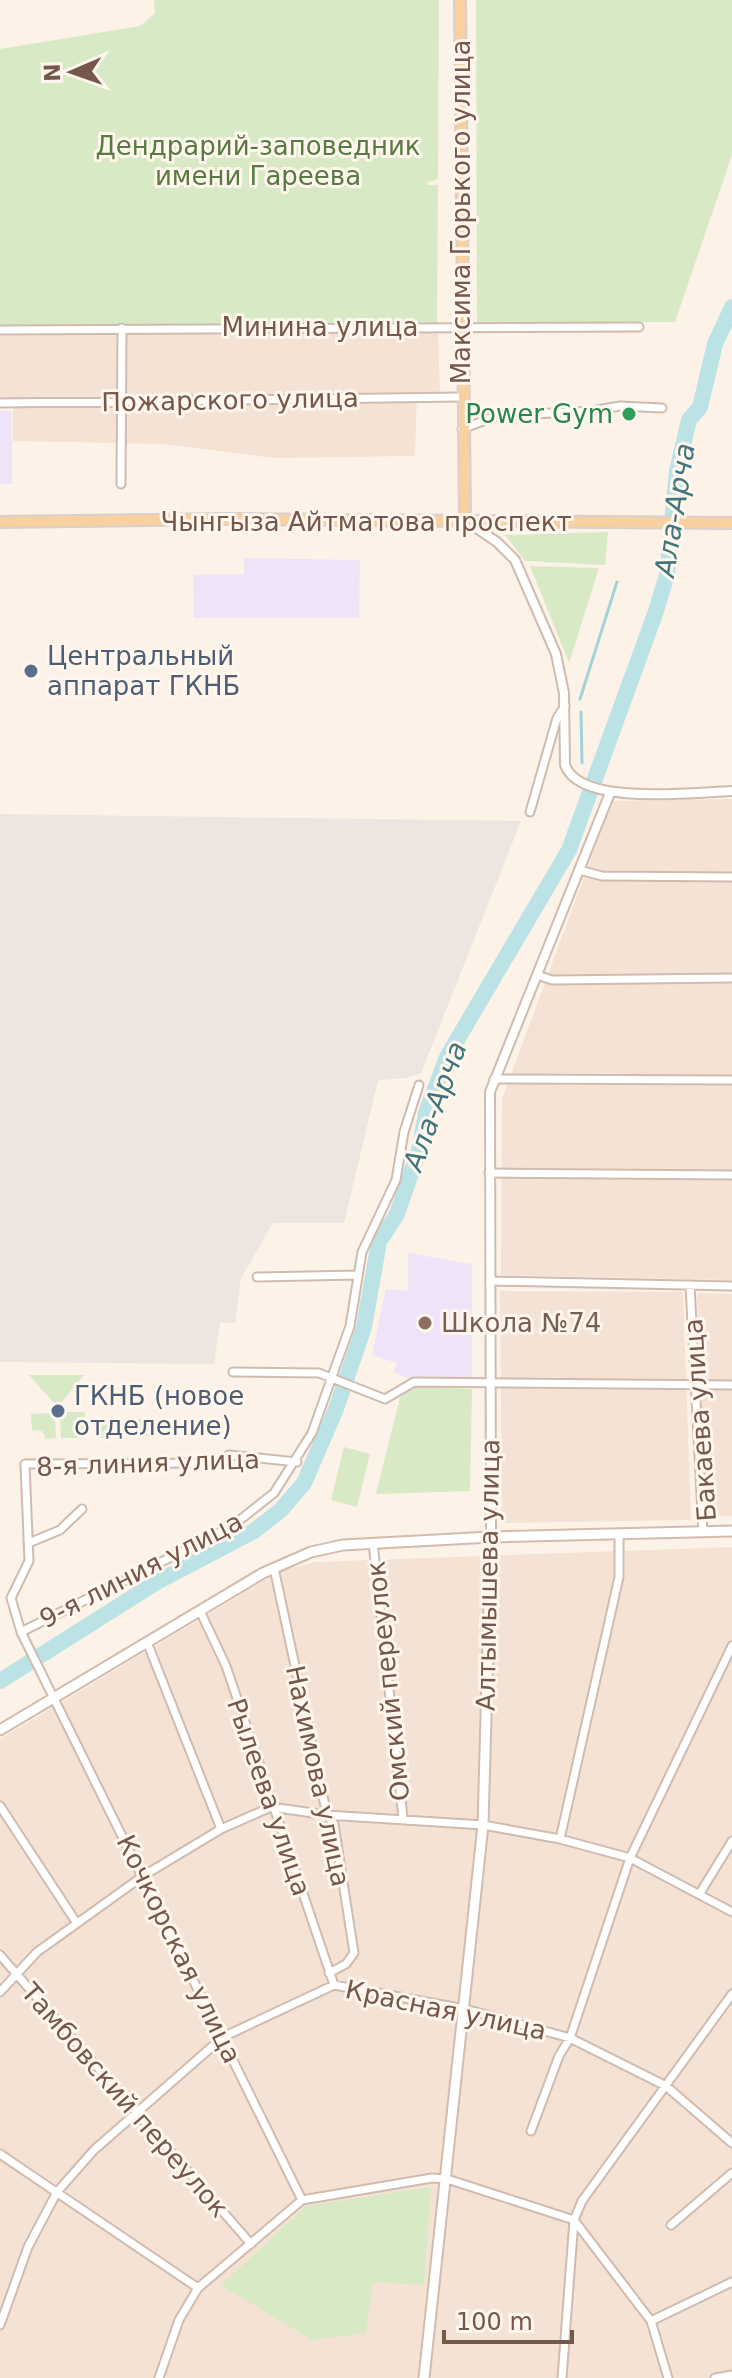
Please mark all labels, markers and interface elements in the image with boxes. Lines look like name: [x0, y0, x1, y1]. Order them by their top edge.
north arrow: [32, 32, 112, 112]
street label: Максима Горького улица: [446, 40, 476, 384]
text: N: [40, 63, 65, 82]
park label: Дендрарий-заповедник имени Гареева: [96, 131, 420, 191]
street label: Минина улица: [222, 312, 418, 342]
street label: Пожарского улица: [101, 383, 359, 417]
place label: Power Gym: [465, 399, 613, 429]
marker: Power Gym: [620, 405, 638, 423]
water label: Ала-Арча: [648, 441, 702, 581]
street label: Чынгыза Айтматова проспект: [160, 507, 572, 537]
place label: Центральный аппарат ГКНБ: [47, 641, 240, 701]
marker: Центральный аппарат ГКНБ: [22, 662, 40, 680]
water label: Ала-Арча: [396, 1037, 474, 1177]
place label: Школа №74: [441, 1308, 601, 1338]
marker: Школа №74: [416, 1314, 434, 1332]
street label: Бакаева улица: [678, 1317, 722, 1523]
place label: ГКНБ (новое отделение): [74, 1381, 244, 1441]
marker: ГКНБ (новое отделение): [49, 1402, 67, 1420]
street label: Алтымышева улица: [471, 1439, 505, 1711]
street label: 8-я линия улица: [36, 1444, 260, 1482]
street label: 9-я линия улица: [35, 1506, 247, 1634]
street label: Омский переулок: [360, 1559, 416, 1803]
street label: Нахимова улица: [280, 1663, 356, 1889]
street label: Рылеева улица: [221, 1694, 317, 1900]
street label: Кочкорская улица: [111, 1830, 247, 2068]
street label: Красная улица: [343, 1974, 549, 2046]
street label: Тамбовский переулок: [15, 1976, 235, 2223]
scale bar: [444, 2294, 572, 2344]
text: 100 m: [456, 2308, 533, 2336]

